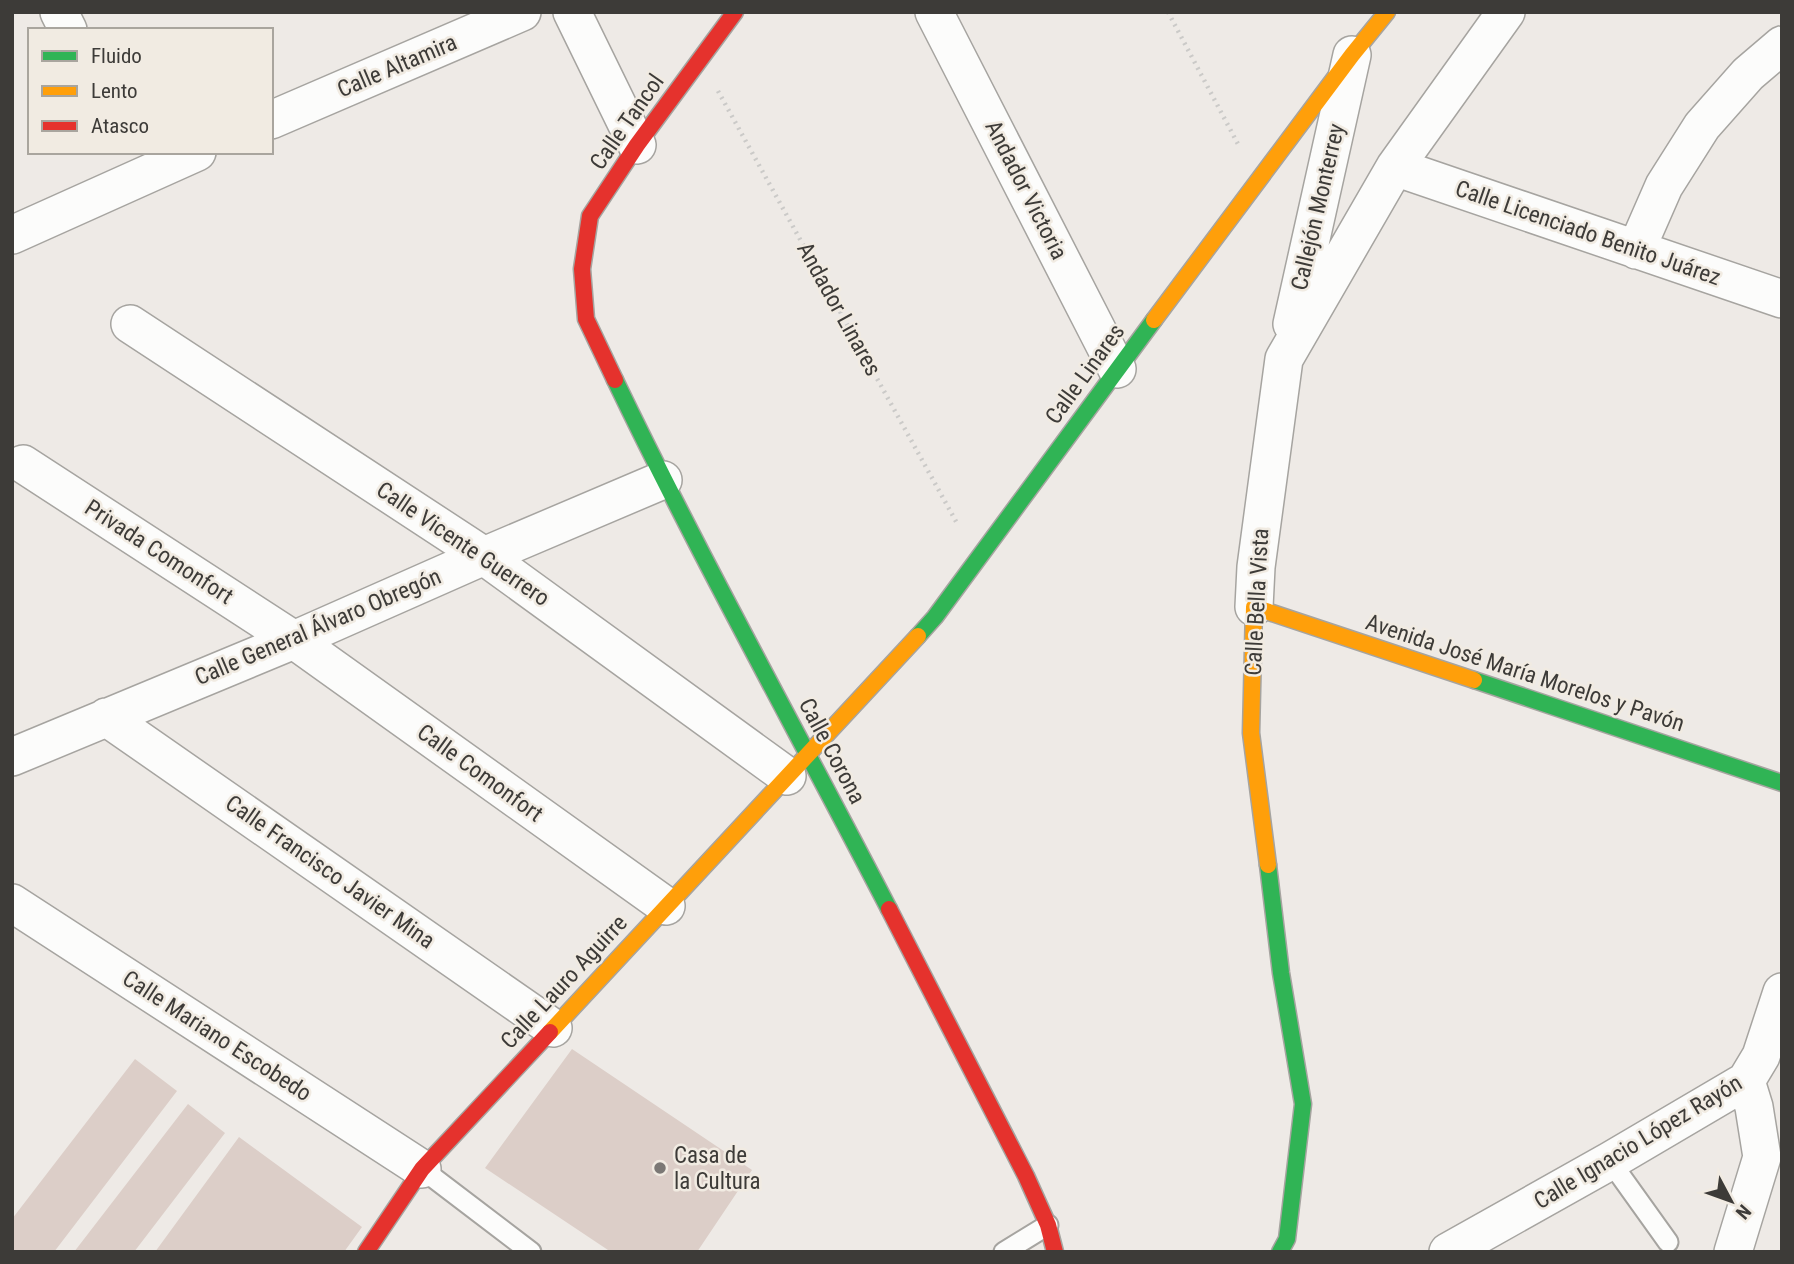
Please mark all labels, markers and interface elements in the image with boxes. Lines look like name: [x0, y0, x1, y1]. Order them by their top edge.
legend: [28, 28, 273, 154]
street label: Calle Altamira: [333, 29, 461, 103]
text: Fluido: [91, 44, 142, 68]
street label: Calle Tancol: [584, 69, 670, 175]
text: Lento: [91, 79, 138, 103]
text: Atasco: [91, 114, 149, 138]
street label: Andador Victoria: [979, 116, 1073, 264]
street label: Callejón Monterrey: [1286, 121, 1350, 293]
street label: Calle Licenciado Benito Juárez: [1452, 175, 1724, 291]
street label: Andador Linares: [791, 238, 887, 380]
street label: Calle Linares: [1040, 319, 1130, 429]
street label: Calle Vicente Guerrero: [371, 476, 555, 612]
street label: Privada Comonfort: [80, 494, 238, 610]
street label: Calle Bella Vista: [1240, 528, 1274, 676]
street label: Calle General Álvaro Obregón: [191, 562, 445, 691]
street label: Avenida José María Morelos y Pavón: [1362, 609, 1688, 737]
street label: Calle Corona: [793, 694, 871, 808]
street label: Calle Comonfort: [412, 718, 548, 828]
street label: Calle Francisco Javier Mina: [220, 790, 440, 954]
street label: Calle Lauro Aguirre: [495, 910, 633, 1054]
street label: Calle Mariano Escobedo: [118, 965, 316, 1107]
street label: Calle Ignacio López Rayón: [1529, 1069, 1747, 1215]
place label: Casa de la Cultura: [674, 1142, 761, 1195]
marker: Casa de la Cultura: [652, 1160, 668, 1176]
north arrow: [1696, 1166, 1766, 1236]
text: N: [1731, 1200, 1756, 1224]

